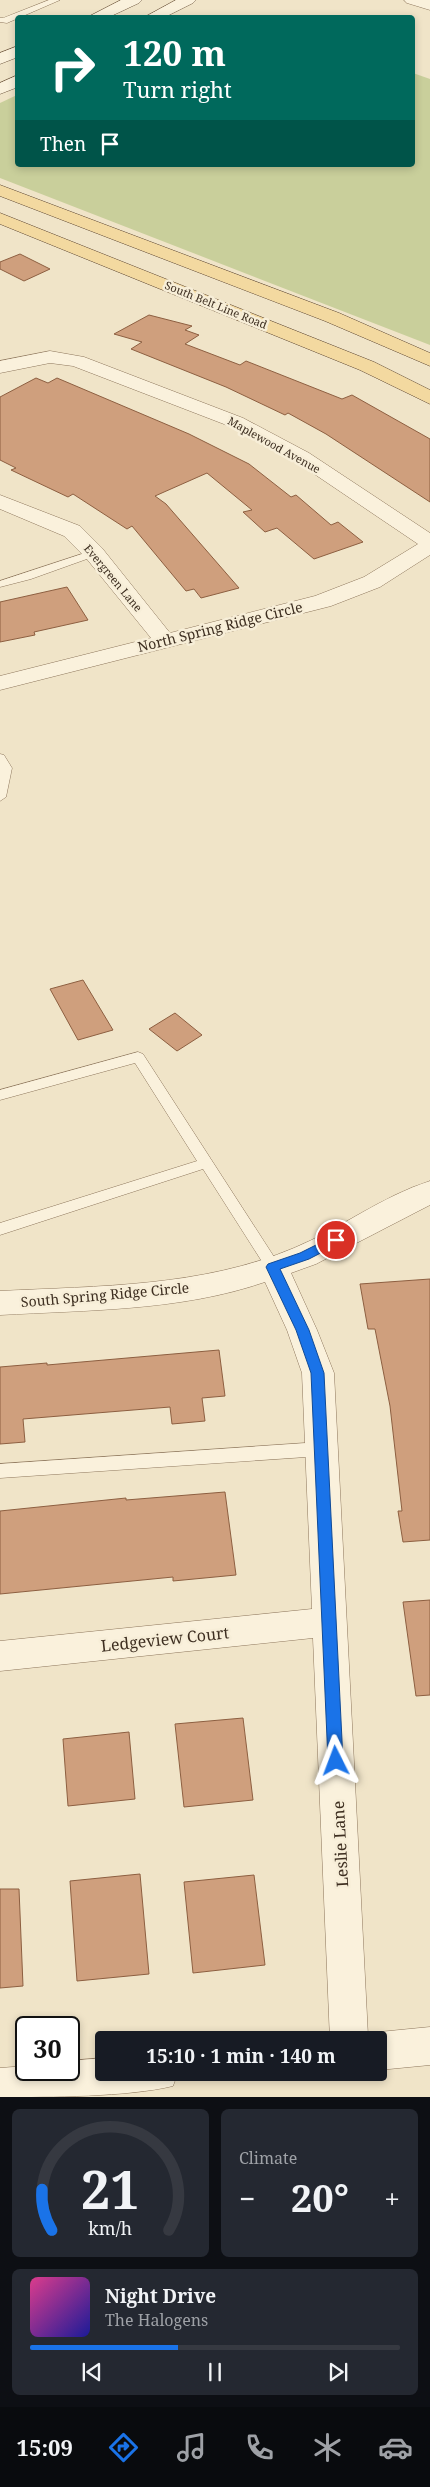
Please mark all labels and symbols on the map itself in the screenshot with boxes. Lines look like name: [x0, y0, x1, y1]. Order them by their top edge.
street label: South Belt Line Road: [163, 277, 270, 332]
street label: Maplewood Avenue: [225, 413, 323, 476]
street label: Evergreen Lane: [81, 541, 146, 614]
street label: North Spring Ridge Circle: [135, 597, 304, 656]
pin: [315, 1219, 357, 1261]
street label: South Spring Ridge Circle: [20, 1278, 190, 1311]
street label: Ledgeview Court: [100, 1621, 231, 1657]
position arrow: [309, 1734, 361, 1786]
street label: Leslie Lane: [327, 1800, 353, 1888]
speed limit sign: 30: [15, 2016, 80, 2081]

